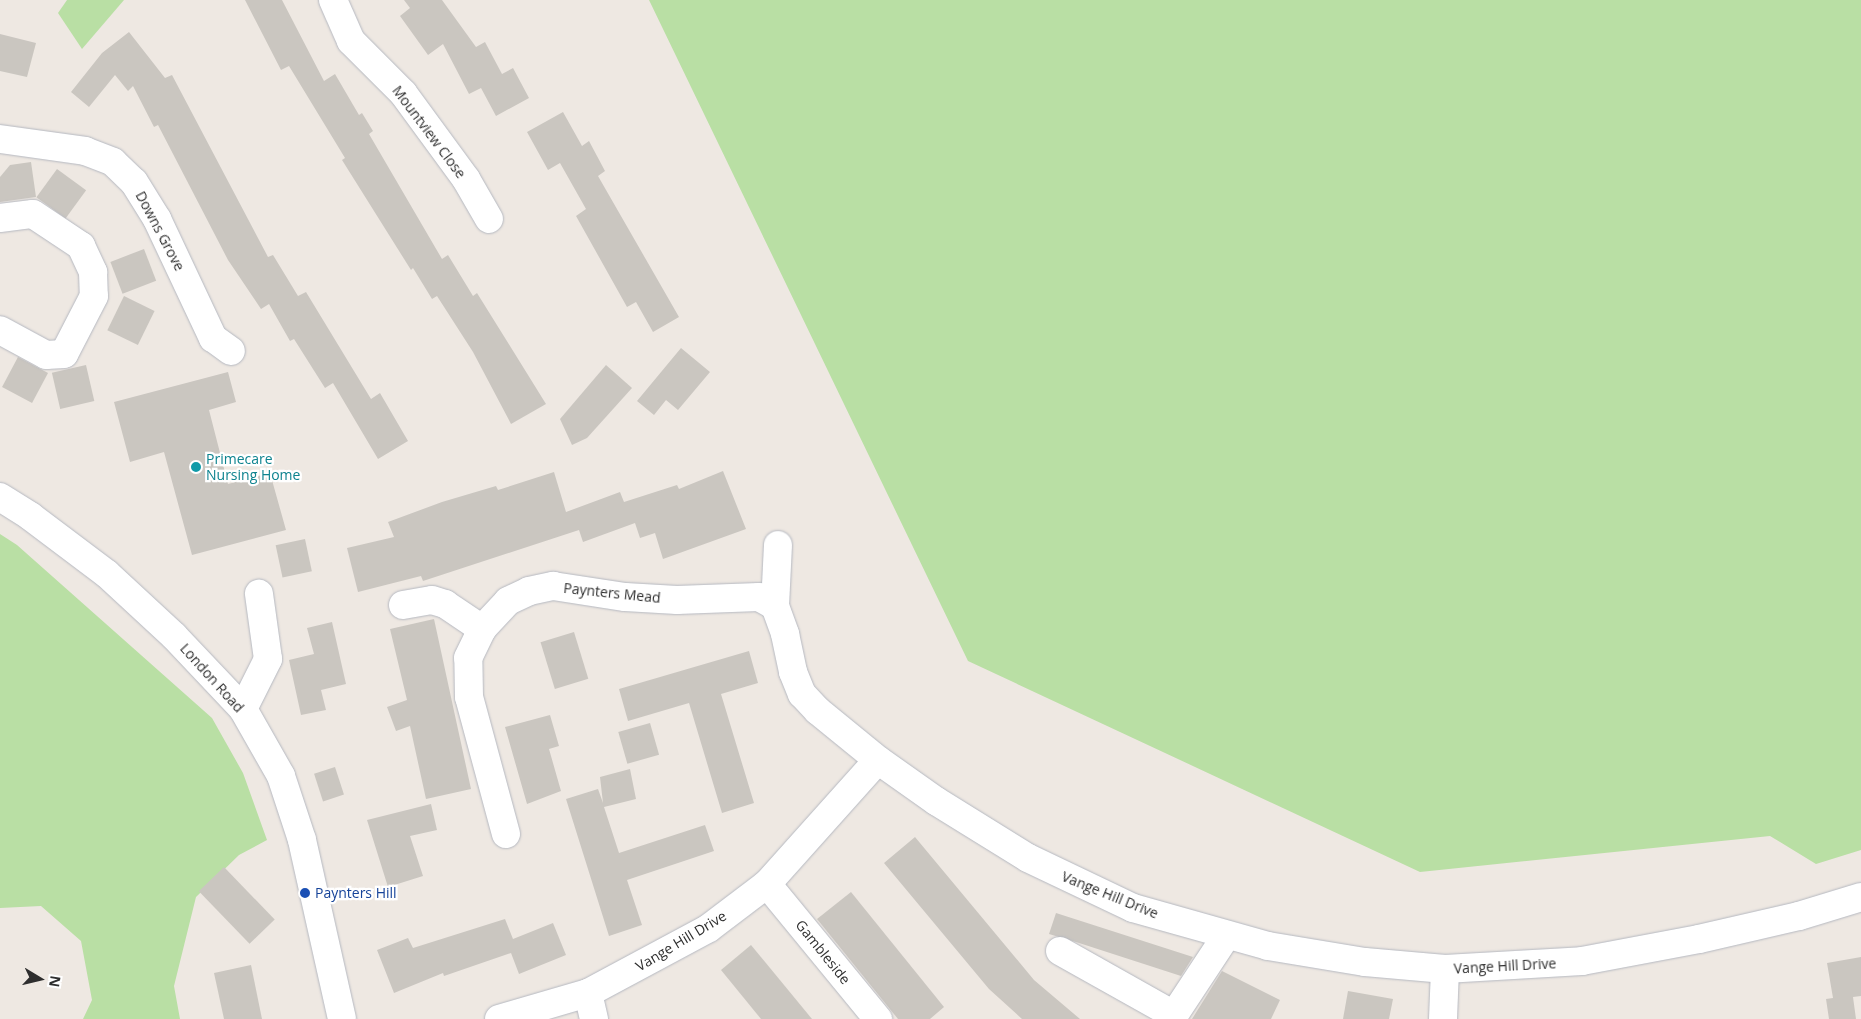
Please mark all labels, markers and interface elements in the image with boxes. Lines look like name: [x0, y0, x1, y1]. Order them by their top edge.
street label: Mountview Close: [389, 82, 469, 182]
street label: Downs Grove: [132, 188, 188, 274]
place label: Primecare Nursing Home: [206, 451, 300, 484]
marker: Primecare Nursing Home: [190, 461, 202, 473]
street label: Paynters Mead: [563, 580, 661, 606]
street label: London Road: [177, 640, 247, 716]
street label: Vange Hill Drive: [1059, 868, 1161, 922]
place label: Paynters Hill: [315, 885, 397, 901]
marker: Paynters Hill: [299, 887, 311, 899]
street label: Vange Hill Drive: [633, 907, 729, 975]
street label: Gambleside: [792, 917, 854, 987]
north arrow: [15, 954, 65, 1004]
street label: Vange Hill Drive: [1453, 955, 1557, 977]
text: N: [45, 974, 66, 989]

